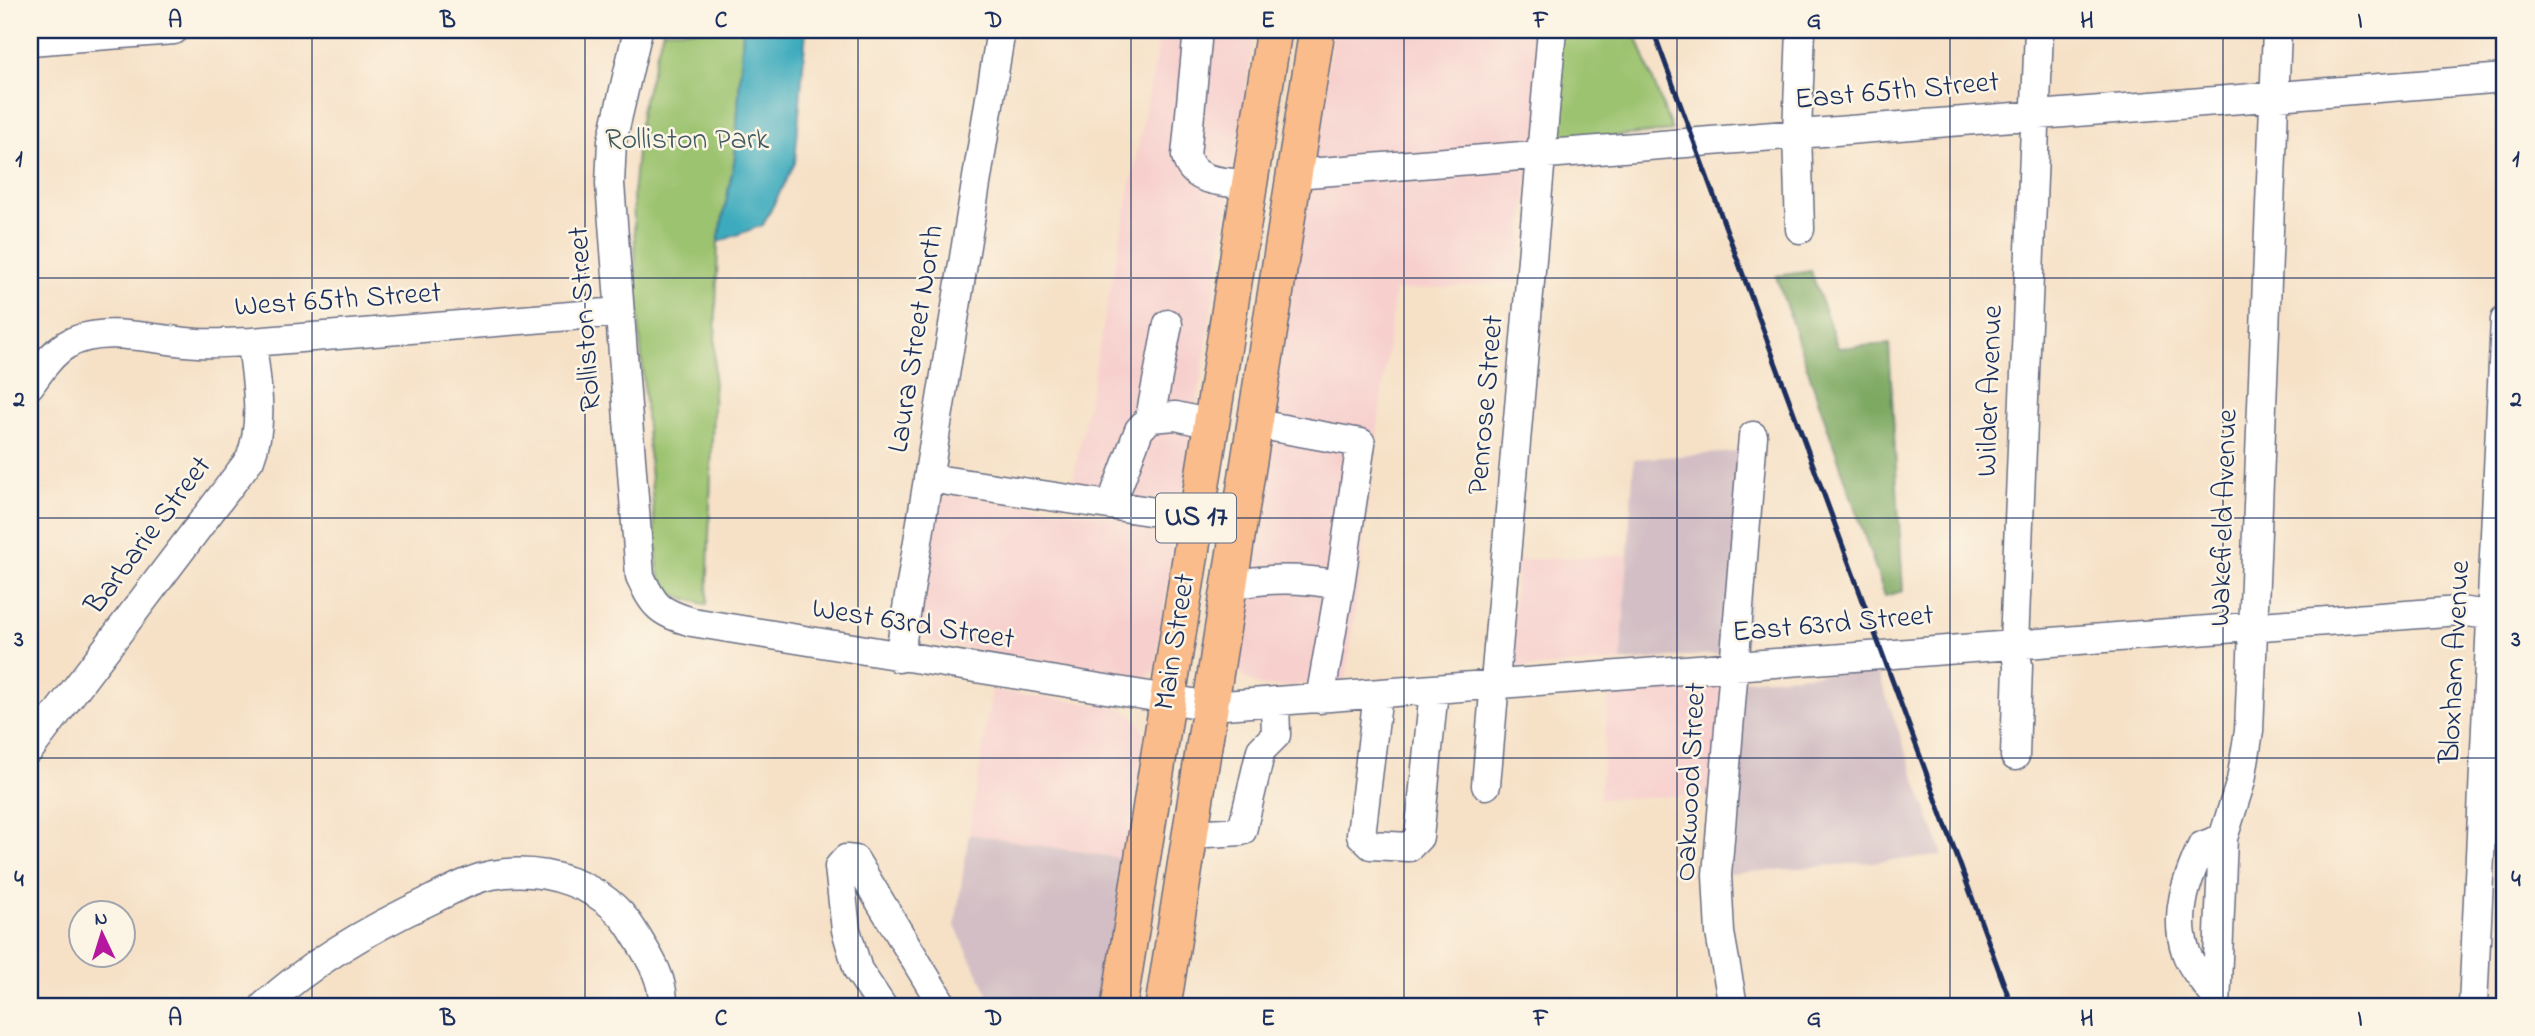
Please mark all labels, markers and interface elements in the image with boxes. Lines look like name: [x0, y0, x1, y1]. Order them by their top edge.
text: A: [168, 5, 182, 38]
text: B: [439, 5, 456, 38]
text: C: [715, 5, 728, 38]
text: D: [985, 5, 1002, 38]
text: E: [1261, 5, 1275, 38]
text: F: [1533, 5, 1549, 38]
text: G: [1807, 5, 1821, 38]
text: H: [2080, 5, 2094, 38]
text: I: [2357, 5, 2363, 38]
street label: East 65th Street: [1793, 61, 2001, 123]
park label: Rolliston Park: [605, 119, 770, 163]
text: 1: [15, 144, 23, 177]
text: 1: [2512, 144, 2520, 177]
street label: Laura Street North: [877, 222, 957, 456]
street label: Rolliston Street: [558, 225, 614, 413]
street label: West 65th Street: [233, 272, 443, 330]
street label: Wilder Avenue: [1966, 304, 2016, 478]
street label: Penrose Street: [1457, 313, 1517, 497]
text: 2: [12, 384, 25, 417]
text: 2: [2509, 384, 2522, 417]
street label: Wakefield Avenue: [2199, 408, 2251, 628]
street label: Barbarie Street: [74, 447, 223, 626]
road number: US 17: [1156, 494, 1236, 542]
street label: Bloxham Avenue: [2429, 559, 2483, 766]
street label: Main Street: [1144, 571, 1208, 713]
street label: West 63rd Street: [809, 587, 1017, 663]
street label: East 63rd Street: [1730, 594, 1936, 656]
text: 3: [13, 624, 24, 657]
text: 3: [2510, 624, 2521, 657]
street label: Oakwood Street: [1665, 681, 1719, 883]
text: 4: [14, 864, 24, 897]
text: 4: [2511, 864, 2521, 897]
north arrow: [66, 900, 136, 970]
text: N: [94, 906, 109, 933]
text: A: [168, 1003, 182, 1036]
text: B: [439, 1003, 456, 1036]
text: C: [715, 1003, 728, 1036]
text: D: [985, 1003, 1002, 1036]
text: E: [1261, 1003, 1275, 1036]
text: F: [1533, 1003, 1549, 1036]
text: G: [1807, 1003, 1821, 1036]
text: H: [2080, 1003, 2094, 1036]
text: I: [2357, 1003, 2363, 1036]

